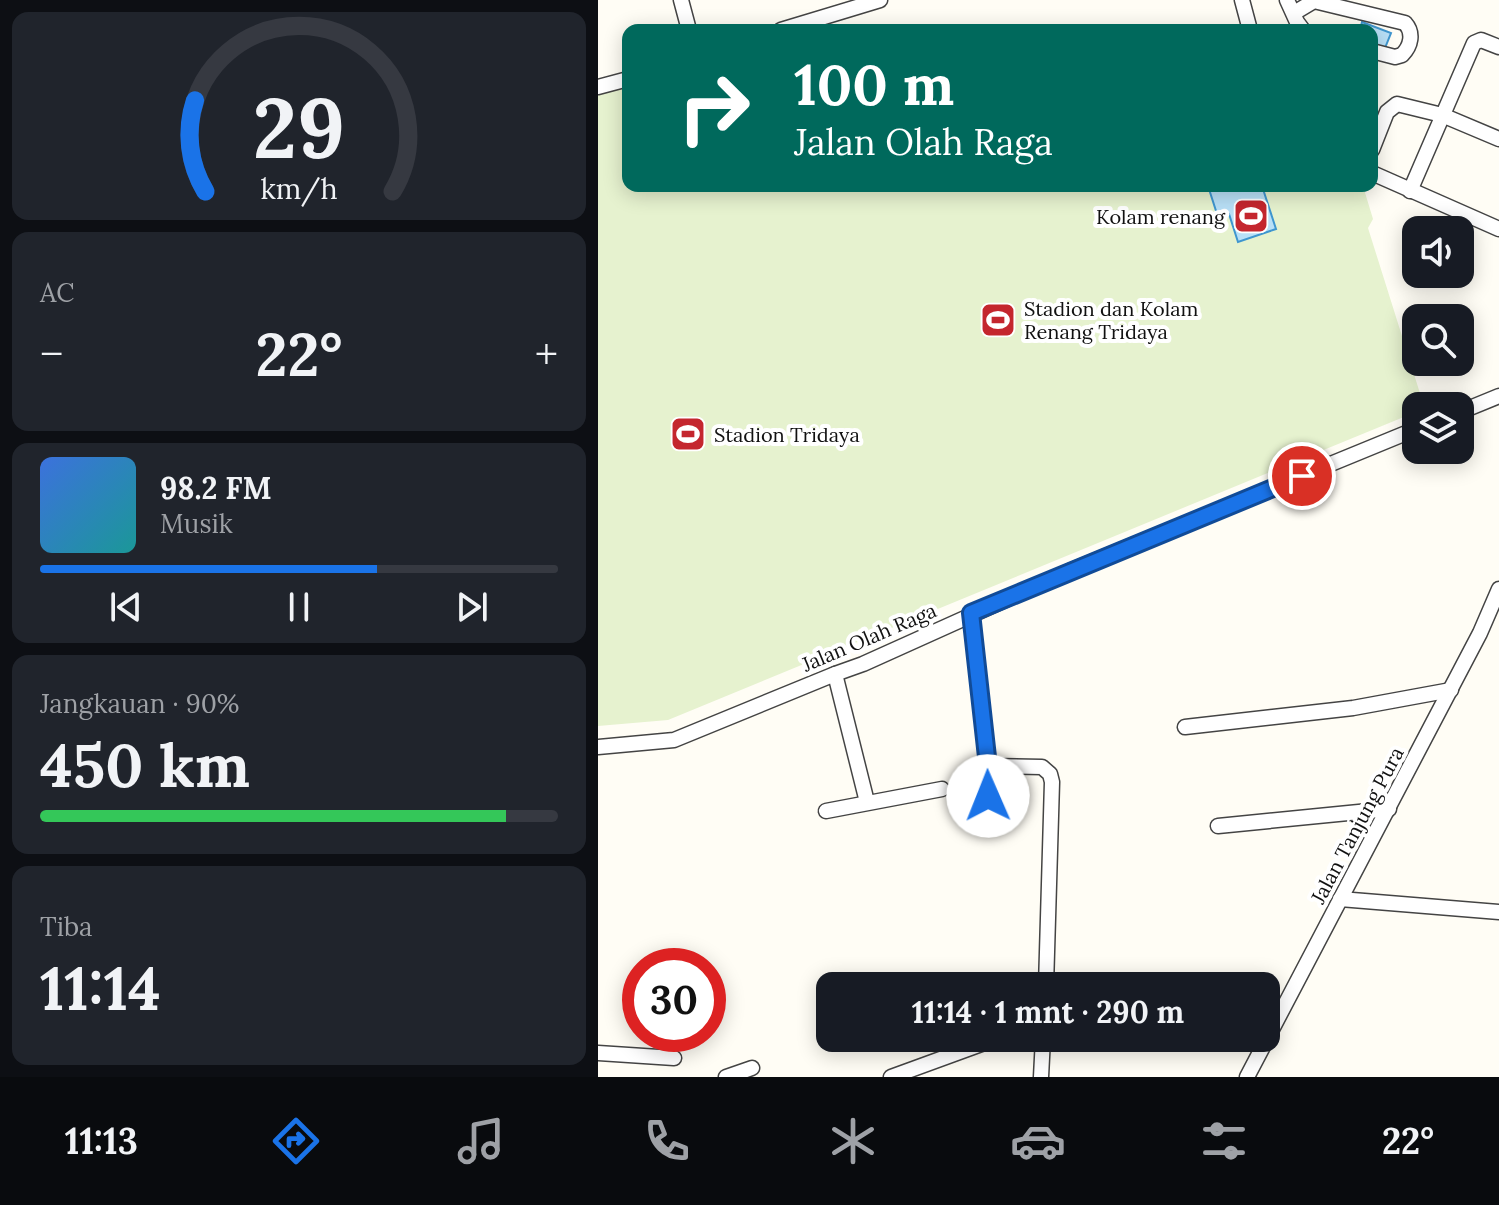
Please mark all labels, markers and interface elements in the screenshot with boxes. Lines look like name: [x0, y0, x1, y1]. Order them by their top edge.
text: 100 m: [794, 49, 954, 120]
icon: right: [662, 56, 766, 160]
text: 29: [253, 74, 345, 181]
text: Jalan Olah Raga: [794, 119, 1053, 165]
text: km/h: [260, 170, 338, 207]
sports icon: Kolam renang: [1232, 197, 1270, 235]
place label: Kolam renang: [1096, 204, 1226, 229]
map controls: [1402, 216, 1474, 464]
button: sound: [1402, 216, 1474, 288]
text: AC: [40, 276, 74, 309]
place label: Stadion dan Kolam Renang Tridaya: [1024, 296, 1198, 344]
sports icon: Stadion dan Kolam Renang Tridaya: [979, 301, 1017, 339]
button: search: [1402, 304, 1474, 376]
text: 22°: [256, 316, 342, 392]
text: −: [40, 326, 63, 382]
text: +: [535, 326, 558, 382]
button: layers: [1402, 392, 1474, 464]
sports icon: Stadion Tridaya: [669, 415, 707, 453]
place label: Stadion Tridaya: [714, 422, 860, 447]
pin: [1268, 442, 1336, 510]
icon: arrive: [1280, 454, 1324, 498]
text: 98.2 FM: [160, 469, 272, 507]
text: Musik: [160, 507, 233, 540]
icon: previous: [104, 585, 148, 629]
icon: pause: [277, 585, 321, 629]
icon: next: [450, 585, 494, 629]
street label: Jalan Olah Raga: [797, 597, 940, 677]
text: Jangkauan · 90%: [40, 687, 239, 720]
text: 450 km: [40, 727, 250, 803]
street label: Jalan Tanjung Pura: [1305, 742, 1409, 908]
position arrow: [946, 754, 1030, 838]
text: Tiba: [40, 910, 93, 943]
speed limit sign: 30: [622, 948, 726, 1052]
text: 11:14: [40, 950, 161, 1026]
text: 11:14 · 1 mnt · 290 m: [912, 993, 1184, 1031]
icon: directions: [268, 1113, 324, 1169]
icon: music: [453, 1113, 509, 1169]
icon: phone: [639, 1113, 695, 1169]
icon: climate: [825, 1113, 881, 1169]
icon: car: [1010, 1113, 1066, 1169]
icon: filters: [1196, 1113, 1252, 1169]
text: 11:13: [65, 1118, 138, 1164]
text: 22°: [1382, 1118, 1434, 1164]

